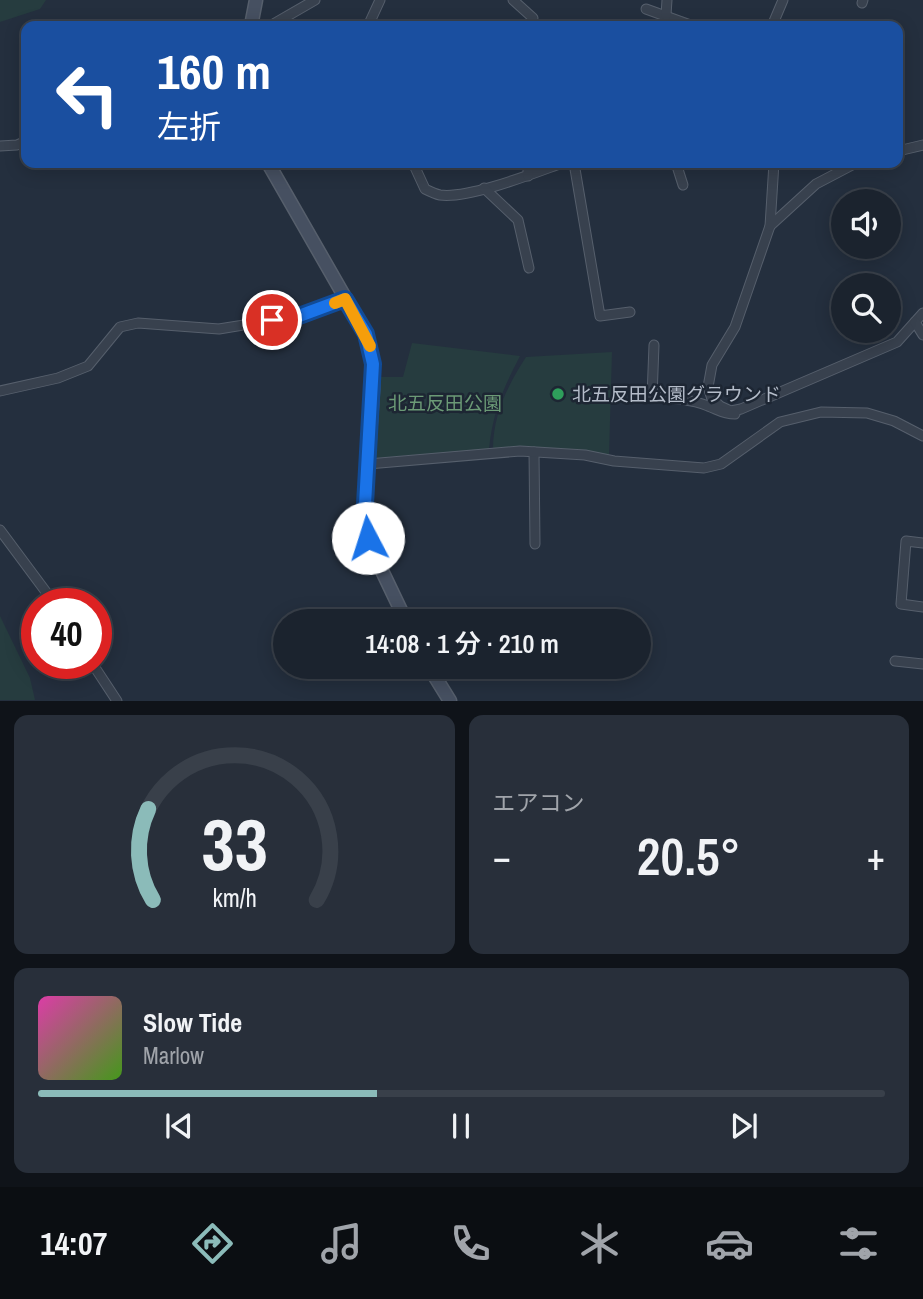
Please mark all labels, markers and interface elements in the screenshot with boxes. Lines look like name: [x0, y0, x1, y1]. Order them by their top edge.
text: 160 m: [157, 38, 271, 104]
icon: left: [42, 49, 133, 140]
text: 左折: [157, 105, 221, 148]
map controls: [831, 189, 901, 343]
button: sound: [831, 189, 901, 259]
button: search: [831, 273, 901, 343]
pin: [242, 290, 302, 350]
icon: arrive: [253, 301, 291, 339]
place label: 北五反田公園グラウンド: [572, 381, 781, 407]
marker: 北五反田公園グラウンド: [550, 386, 566, 402]
park label: 北五反田公園: [388, 390, 502, 416]
position arrow: [331, 501, 405, 575]
speed limit sign: 40: [21, 588, 112, 679]
text: 14:08 · 1 分 · 210 m: [365, 626, 559, 661]
text: エアコン: [493, 787, 585, 818]
text: 33: [201, 796, 267, 894]
text: 20.5°: [637, 821, 741, 891]
text: −: [493, 831, 511, 882]
text: +: [867, 831, 885, 882]
text: km/h: [212, 881, 256, 915]
text: Slow Tide: [143, 1005, 242, 1040]
text: Marlow: [143, 1040, 204, 1071]
icon: previous: [160, 1107, 198, 1145]
icon: pause: [442, 1107, 480, 1145]
icon: next: [725, 1107, 763, 1145]
icon: directions: [188, 1219, 237, 1268]
icon: music: [317, 1219, 366, 1268]
icon: phone: [446, 1219, 495, 1268]
icon: climate: [575, 1219, 624, 1268]
icon: car: [705, 1219, 754, 1268]
icon: filters: [834, 1219, 883, 1268]
text: 14:07: [40, 1222, 107, 1265]

